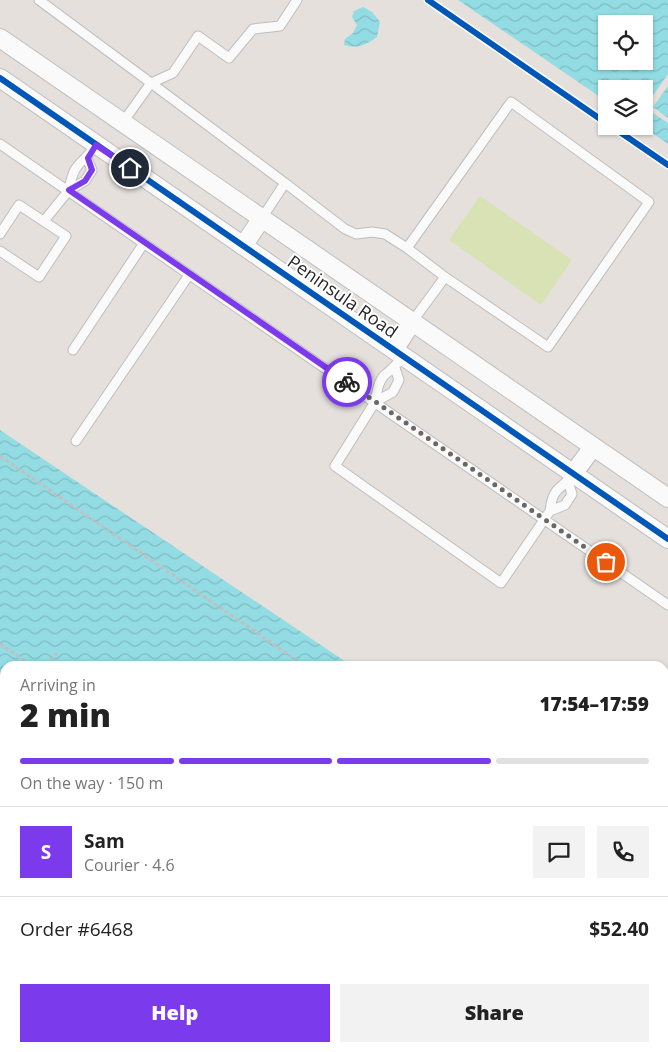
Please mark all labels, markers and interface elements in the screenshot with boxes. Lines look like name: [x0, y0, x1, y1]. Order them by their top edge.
map controls: [598, 15, 653, 135]
button: locate: [598, 15, 653, 70]
button: layers: [598, 80, 653, 135]
pin: [109, 147, 151, 189]
icon: home: [116, 154, 144, 182]
street label: Peninsula Road: [283, 249, 403, 343]
courier: [322, 357, 372, 407]
icon: bike: [333, 368, 361, 396]
pin: [585, 541, 627, 583]
icon: bag: [592, 548, 620, 576]
text: Arriving in: [20, 674, 96, 696]
text: 17:54–17:59: [539, 691, 649, 717]
text: 2 min: [20, 693, 111, 736]
text: On the way · 150 m: [20, 772, 163, 794]
button: chat: [533, 826, 585, 878]
button: phone: [597, 826, 649, 878]
text: Sam: [84, 828, 125, 854]
text: S: [41, 839, 51, 865]
text: Courier · 4.6: [84, 854, 175, 876]
text: Order #6468: [20, 916, 133, 942]
text: $52.40: [589, 916, 649, 942]
button: Help: [20, 984, 330, 1042]
button: Share: [340, 984, 649, 1042]

